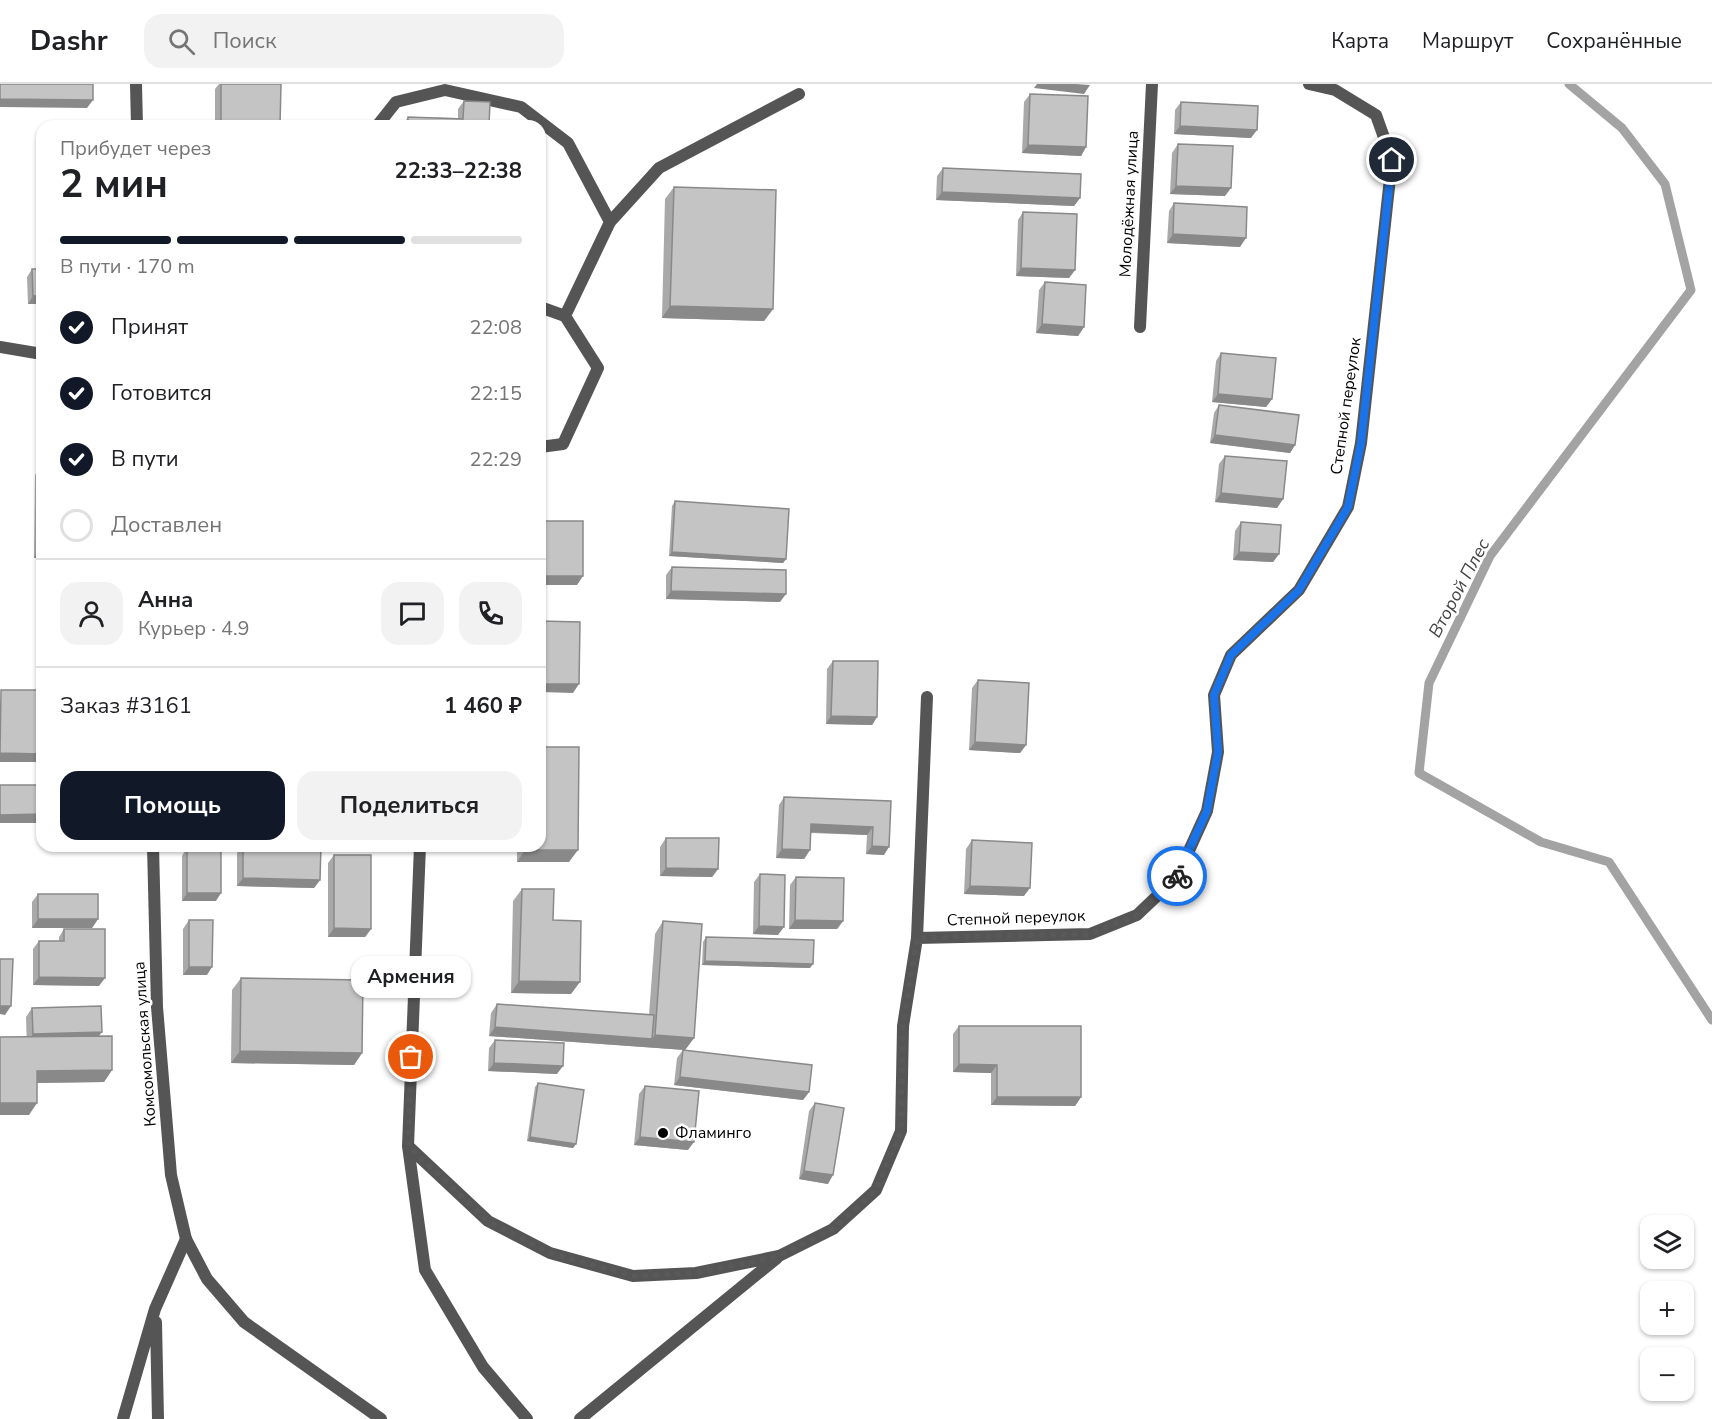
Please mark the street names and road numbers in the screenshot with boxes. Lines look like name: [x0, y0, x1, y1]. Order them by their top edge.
street label: Молодёжная улица: [1114, 130, 1144, 278]
street label: Степной переулок: [1325, 335, 1367, 476]
street label: Степной переулок: [946, 905, 1086, 931]
street label: Комсомольская улица: [128, 961, 162, 1127]

